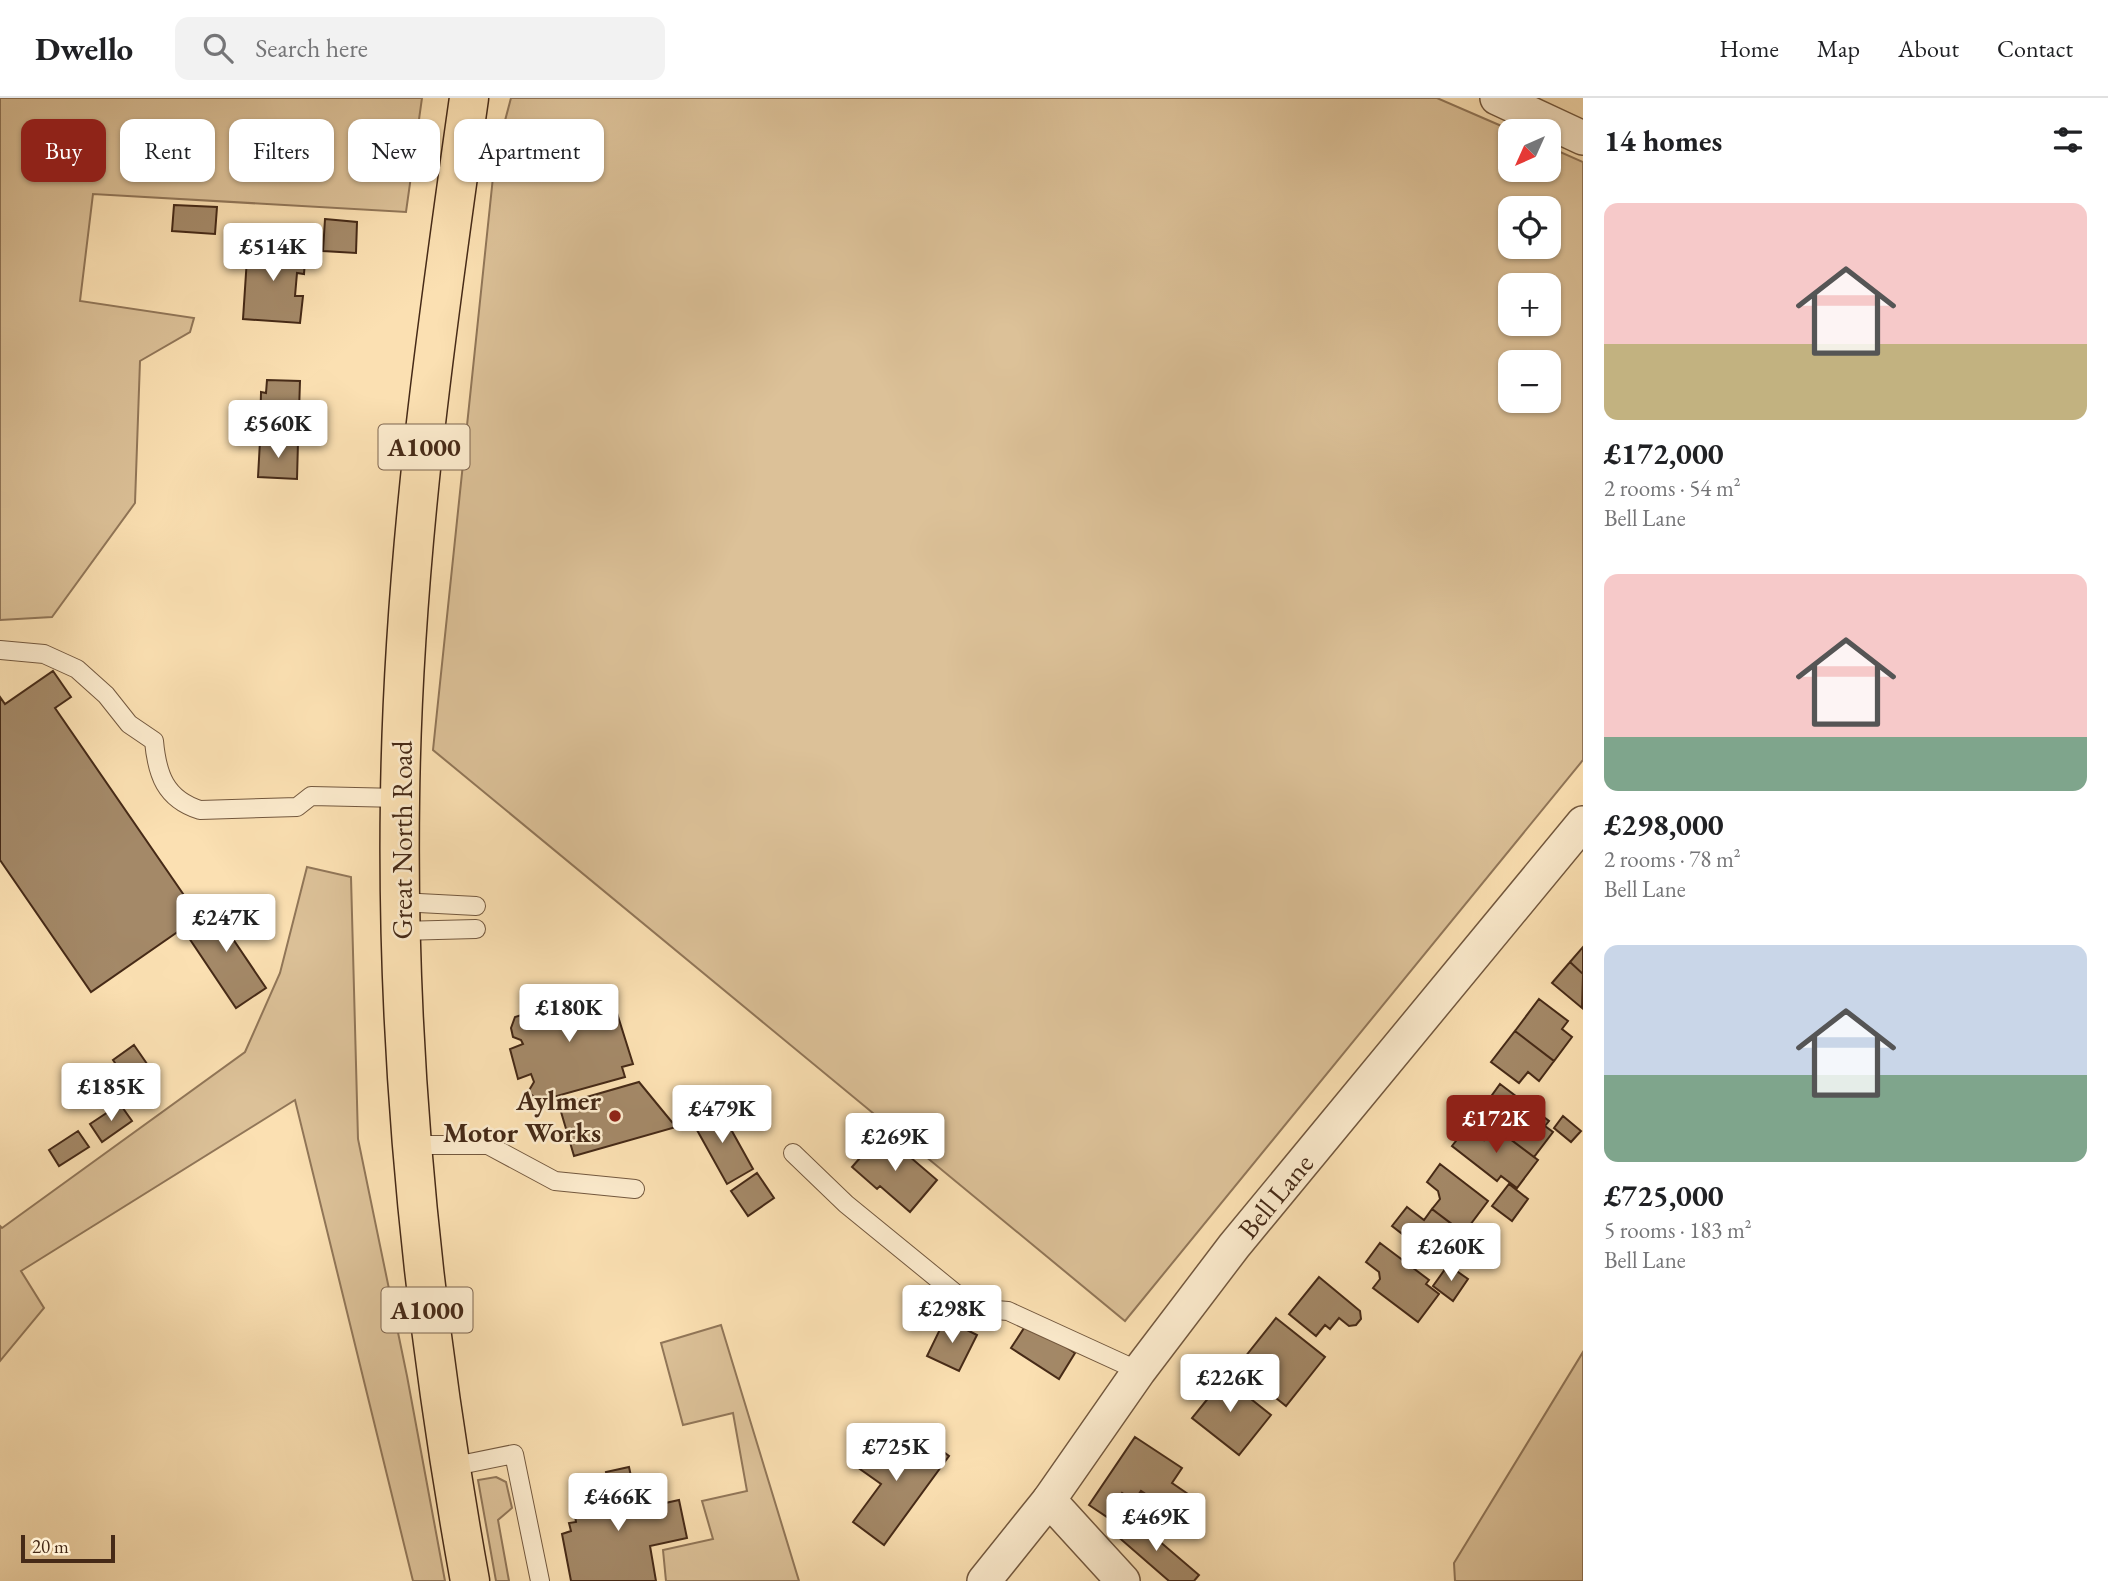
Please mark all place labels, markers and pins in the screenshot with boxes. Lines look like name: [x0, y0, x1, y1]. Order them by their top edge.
pin: £514K: [224, 223, 322, 283]
pin: £560K: [229, 400, 327, 460]
pin: £247K: [177, 894, 275, 954]
pin: £180K: [520, 984, 618, 1044]
pin: £185K: [62, 1063, 160, 1123]
place label: Aylmer Motor Works: [443, 1082, 601, 1150]
pin: £479K: [673, 1086, 771, 1145]
pin: £172K: [1447, 1096, 1545, 1155]
marker: Aylmer Motor Works: [607, 1108, 623, 1124]
pin: £269K: [846, 1114, 944, 1173]
pin: £260K: [1402, 1224, 1500, 1283]
pin: £298K: [903, 1286, 1001, 1345]
pin: £226K: [1181, 1354, 1279, 1414]
pin: £725K: [847, 1424, 945, 1483]
pin: £466K: [569, 1474, 667, 1533]
pin: £469K: [1107, 1494, 1205, 1553]

